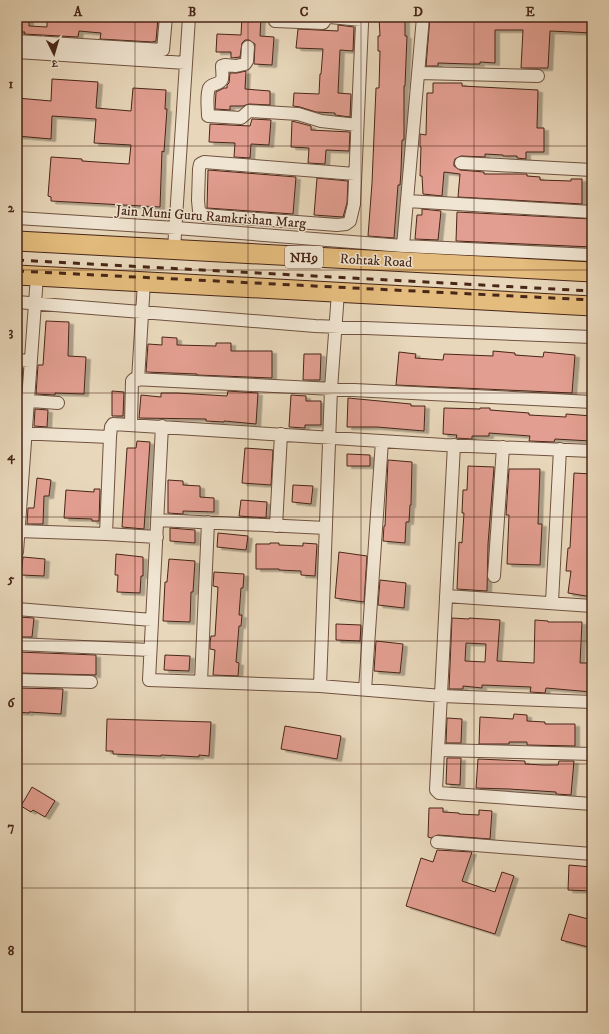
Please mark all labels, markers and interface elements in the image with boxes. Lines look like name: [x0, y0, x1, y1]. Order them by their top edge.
text: A: [73, 4, 83, 20]
text: B: [188, 4, 196, 20]
text: C: [300, 4, 309, 20]
text: D: [413, 4, 423, 20]
text: E: [525, 4, 535, 20]
north arrow: [34, 34, 74, 74]
text: उ: [50, 56, 59, 70]
text: 1: [9, 76, 14, 92]
text: 2: [8, 200, 15, 216]
street label: Jain Muni Guru Ramkrishan Marg: [113, 201, 307, 233]
road number: NH9: [285, 246, 323, 268]
street label: Rohtak Road: [339, 250, 413, 272]
text: 3: [9, 324, 14, 340]
text: 4: [6, 448, 15, 465]
text: 5: [7, 571, 15, 587]
text: 6: [8, 695, 16, 711]
text: 7: [8, 819, 15, 835]
text: 8: [8, 943, 15, 959]

